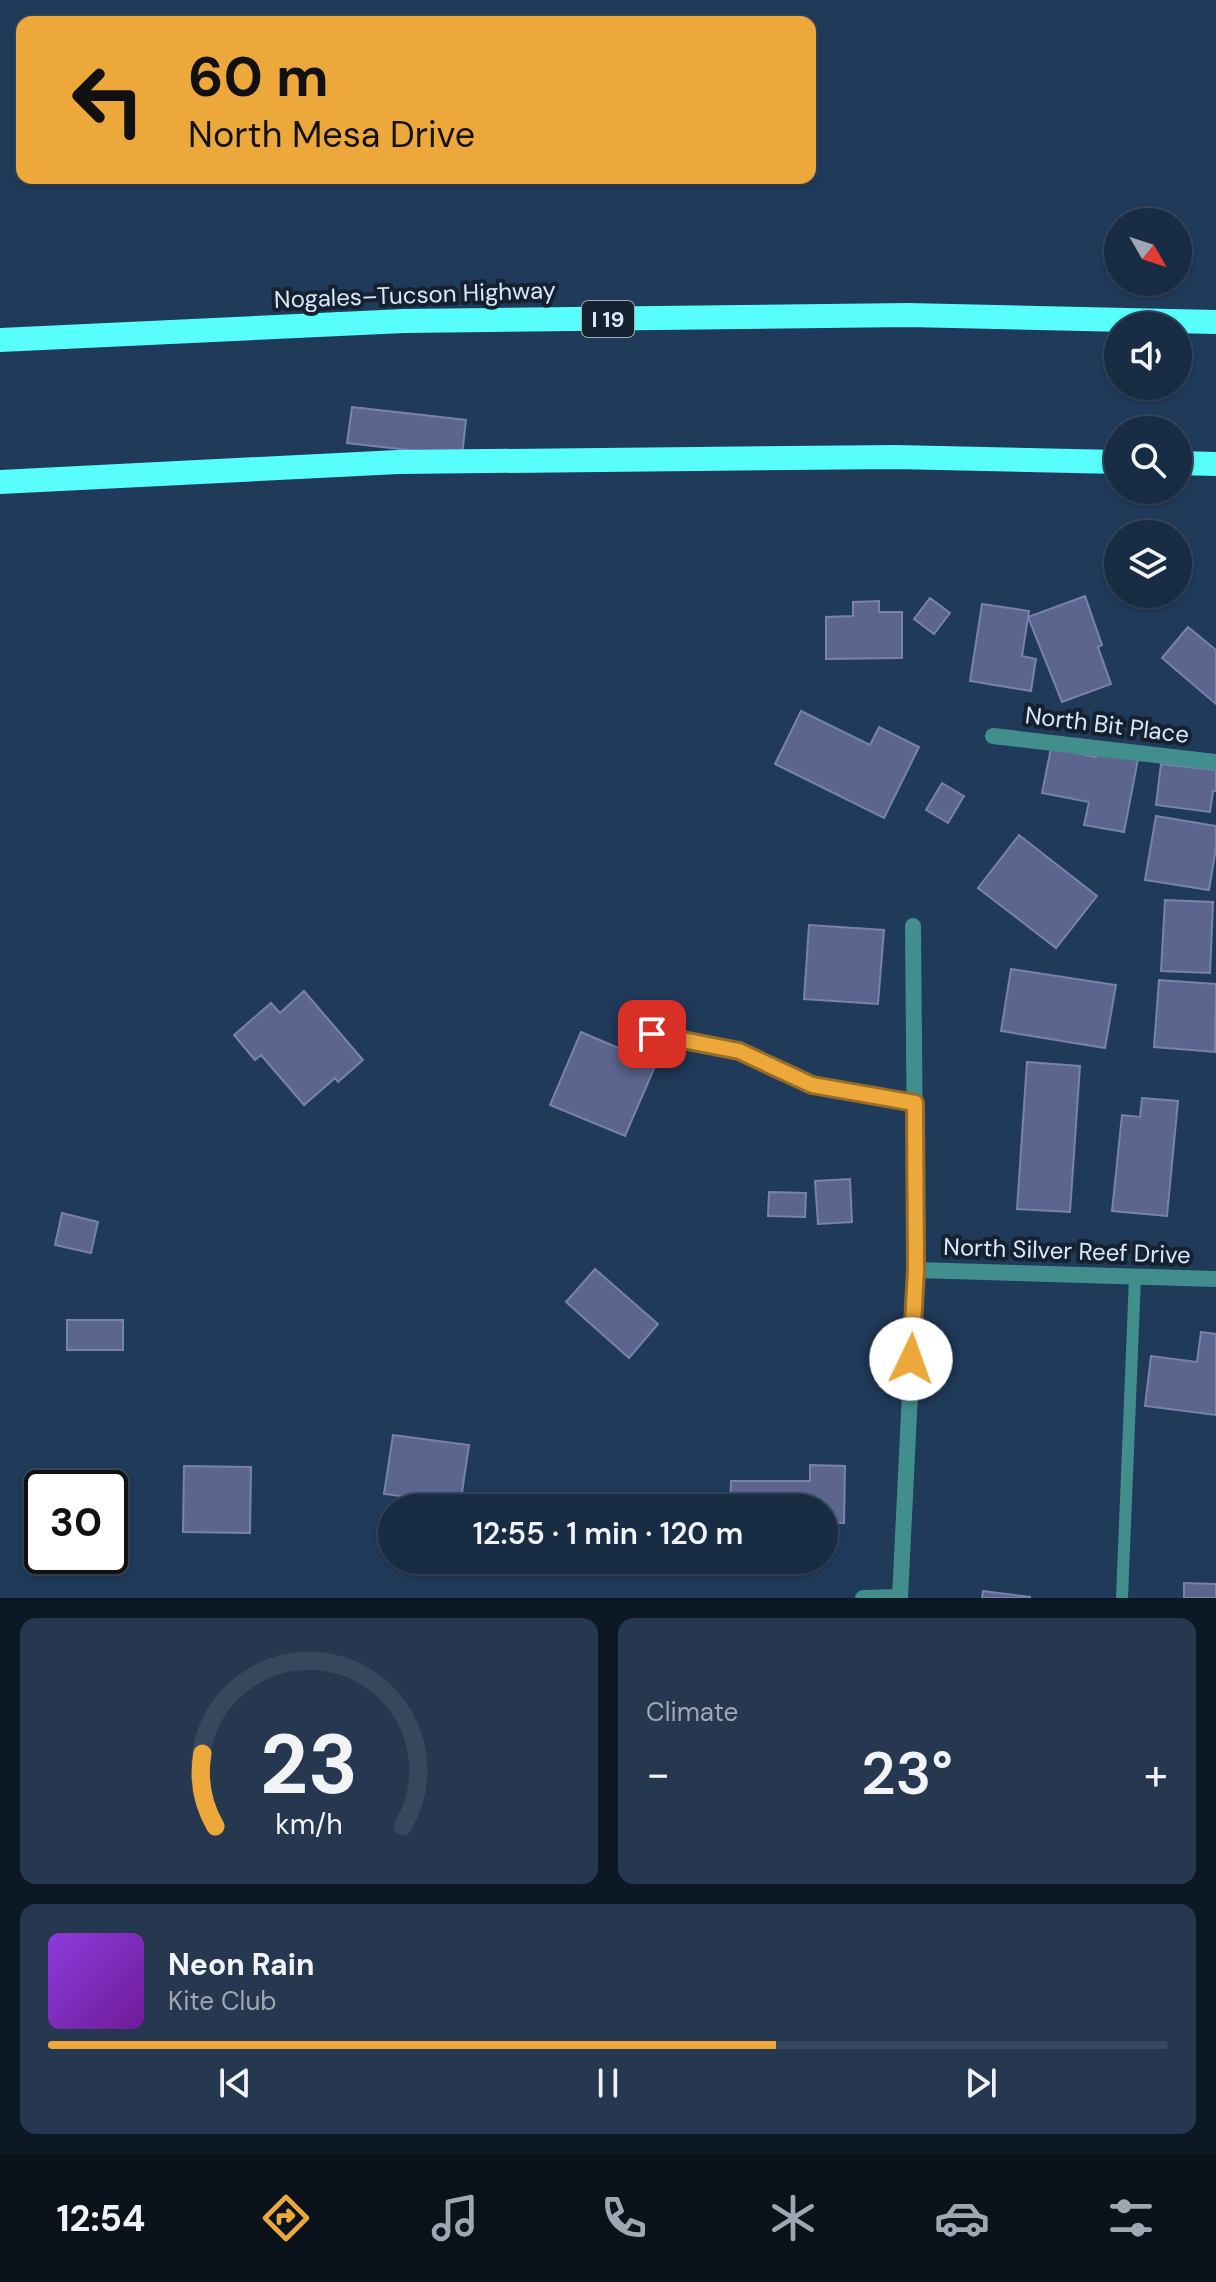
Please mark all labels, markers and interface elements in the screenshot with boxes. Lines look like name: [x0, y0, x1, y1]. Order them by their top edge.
text: 60 m: [188, 40, 329, 113]
icon: left: [56, 48, 160, 152]
text: North Mesa Drive: [188, 111, 475, 158]
north arrow: [1104, 208, 1192, 296]
map controls: [1104, 208, 1192, 608]
street label: Nogales–Tucson Highway: [273, 274, 556, 315]
road number: I 19: [582, 301, 634, 337]
button: sound: [1104, 312, 1192, 400]
button: search: [1104, 416, 1192, 504]
button: layers: [1104, 520, 1192, 608]
street label: North Bit Place: [1023, 699, 1191, 750]
pin: [618, 1000, 686, 1068]
icon: arrive: [630, 1012, 674, 1056]
street label: North Silver Reef Drive: [943, 1231, 1191, 1270]
position arrow: [869, 1317, 953, 1401]
speed limit sign: 30: [24, 1470, 128, 1574]
text: 12:55 · 1 min · 120 m: [473, 1514, 743, 1553]
text: Climate: [646, 1695, 738, 1729]
text: 23: [260, 1710, 358, 1819]
text: 23°: [861, 1734, 953, 1813]
text: −: [646, 1745, 670, 1803]
text: +: [1144, 1745, 1168, 1803]
text: km/h: [275, 1806, 343, 1843]
text: Neon Rain: [168, 1945, 314, 1984]
text: Kite Club: [168, 1984, 277, 2018]
icon: previous: [213, 2061, 257, 2105]
icon: pause: [586, 2061, 630, 2105]
icon: next: [959, 2061, 1003, 2105]
icon: directions: [258, 2190, 314, 2246]
icon: music: [427, 2190, 483, 2246]
icon: phone: [596, 2190, 652, 2246]
icon: climate: [765, 2190, 821, 2246]
icon: car: [934, 2190, 990, 2246]
icon: filters: [1103, 2190, 1159, 2246]
text: 12:54: [57, 2195, 145, 2242]

